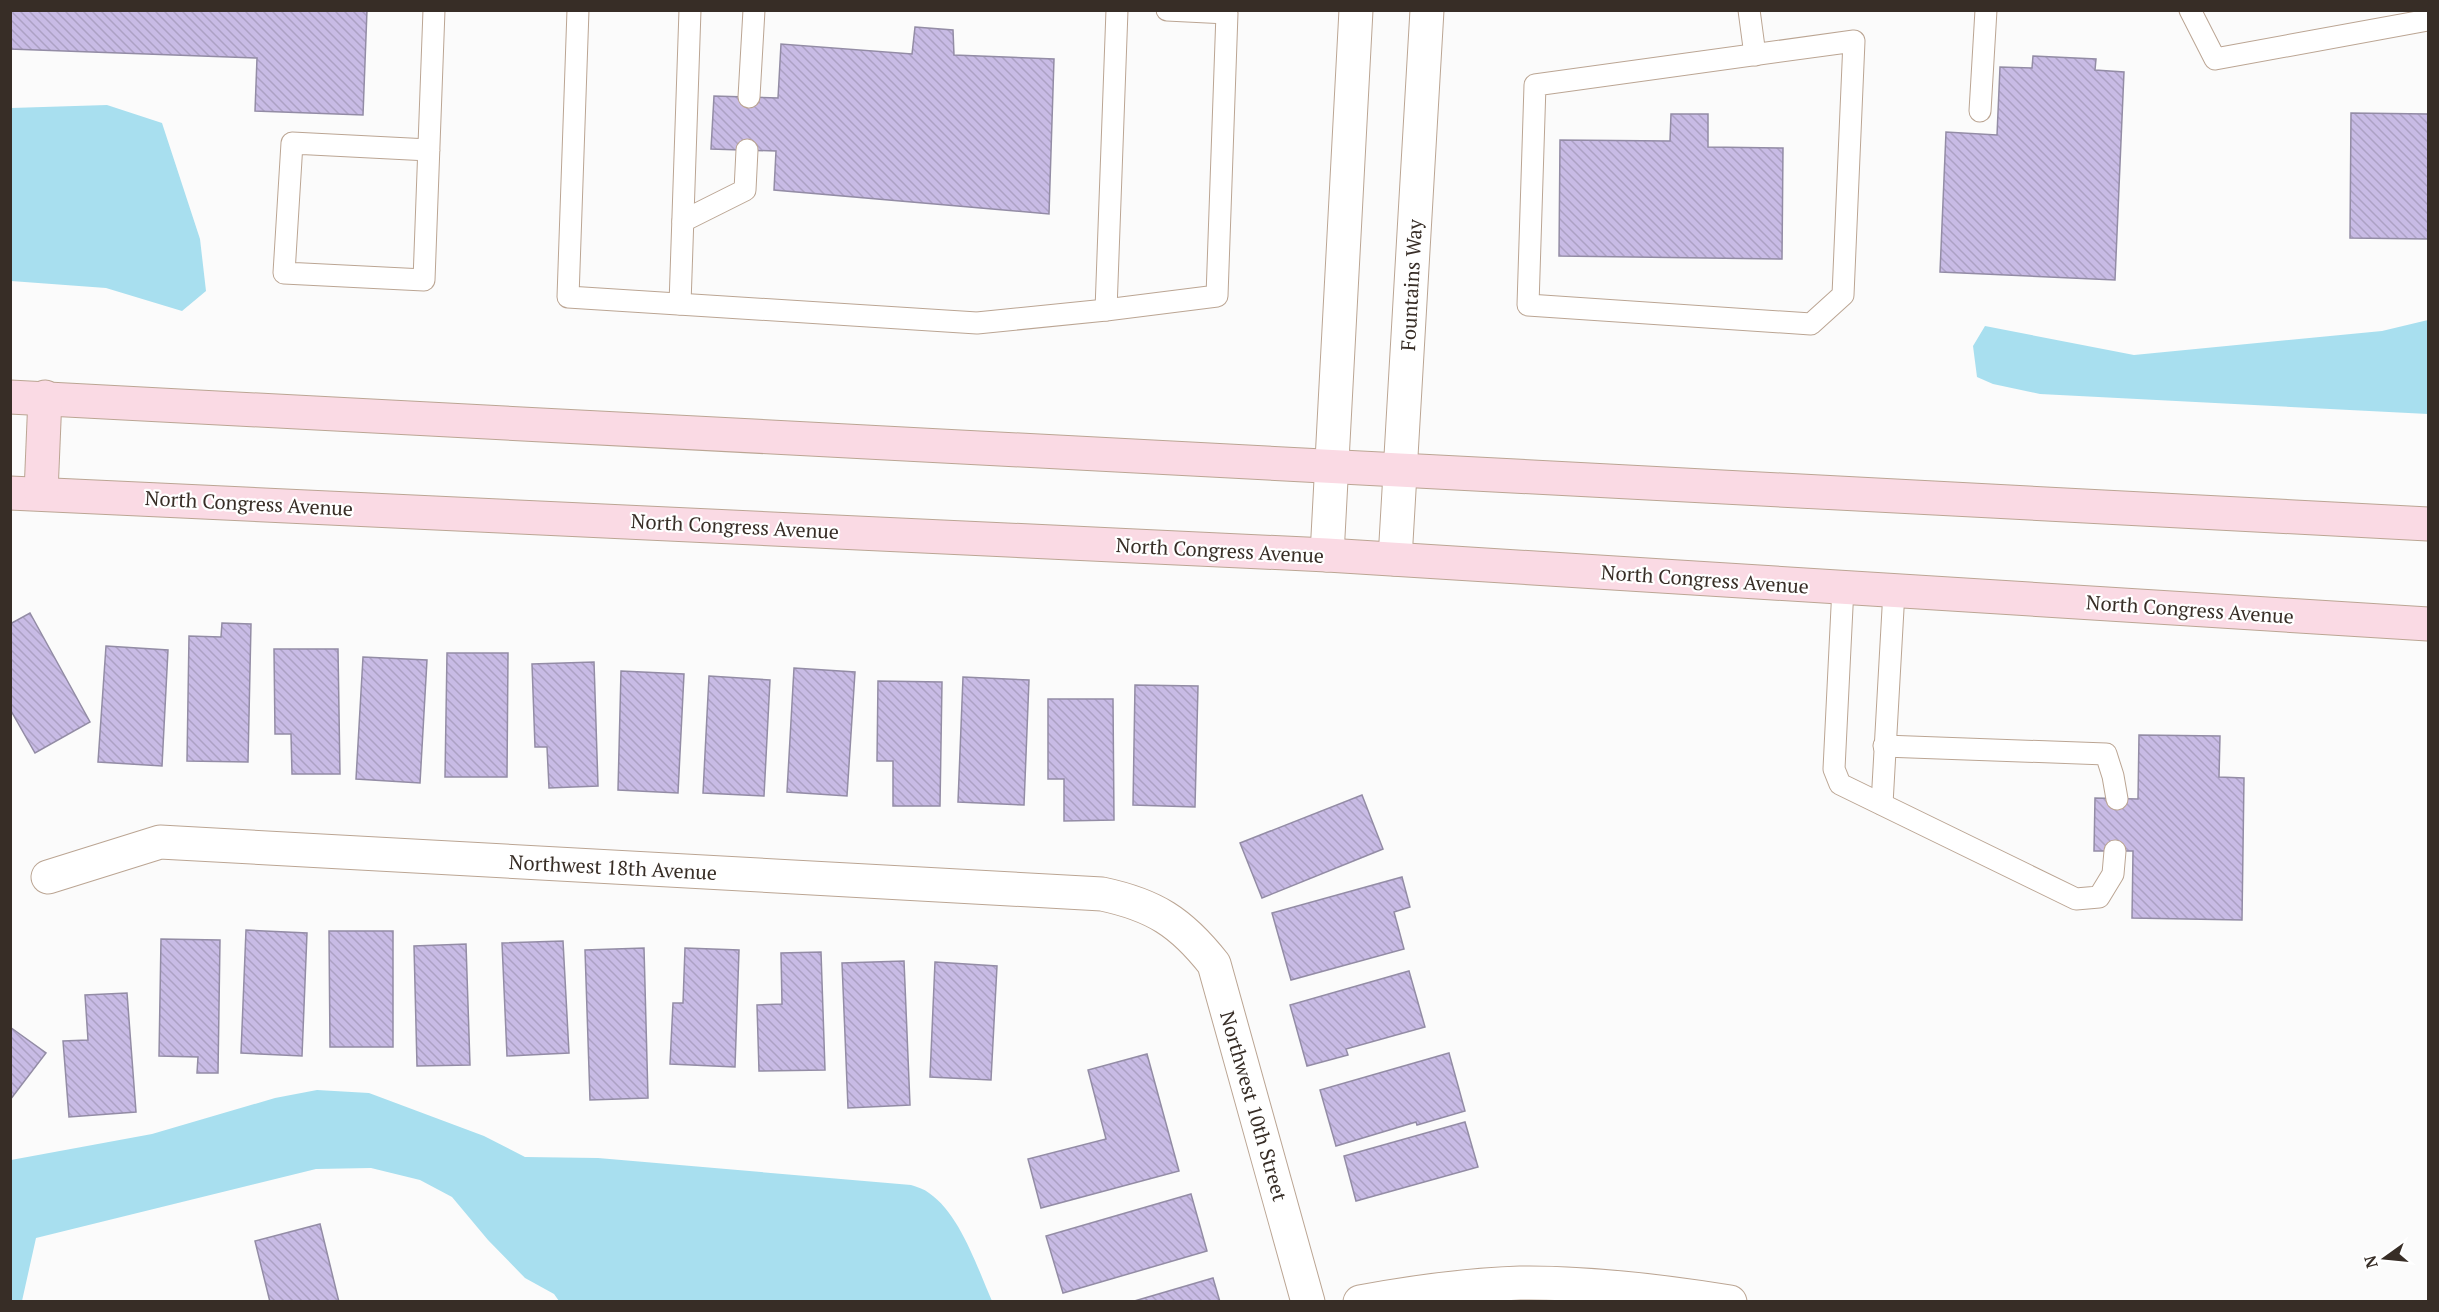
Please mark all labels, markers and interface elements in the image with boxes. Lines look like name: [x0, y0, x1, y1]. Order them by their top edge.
street label: Fountains Way: [1394, 218, 1428, 352]
street label: North Congress Avenue: [144, 484, 354, 522]
street label: North Congress Avenue: [630, 507, 840, 545]
street label: North Congress Avenue: [1115, 531, 1325, 569]
street label: North Congress Avenue: [1600, 558, 1810, 600]
street label: North Congress Avenue: [2085, 588, 2295, 630]
street label: Northwest 18th Avenue: [508, 848, 718, 886]
street label: Northwest 10th Street: [1214, 1008, 1294, 1205]
north arrow: [2355, 1228, 2415, 1288]
text: N: [2358, 1253, 2383, 1271]

